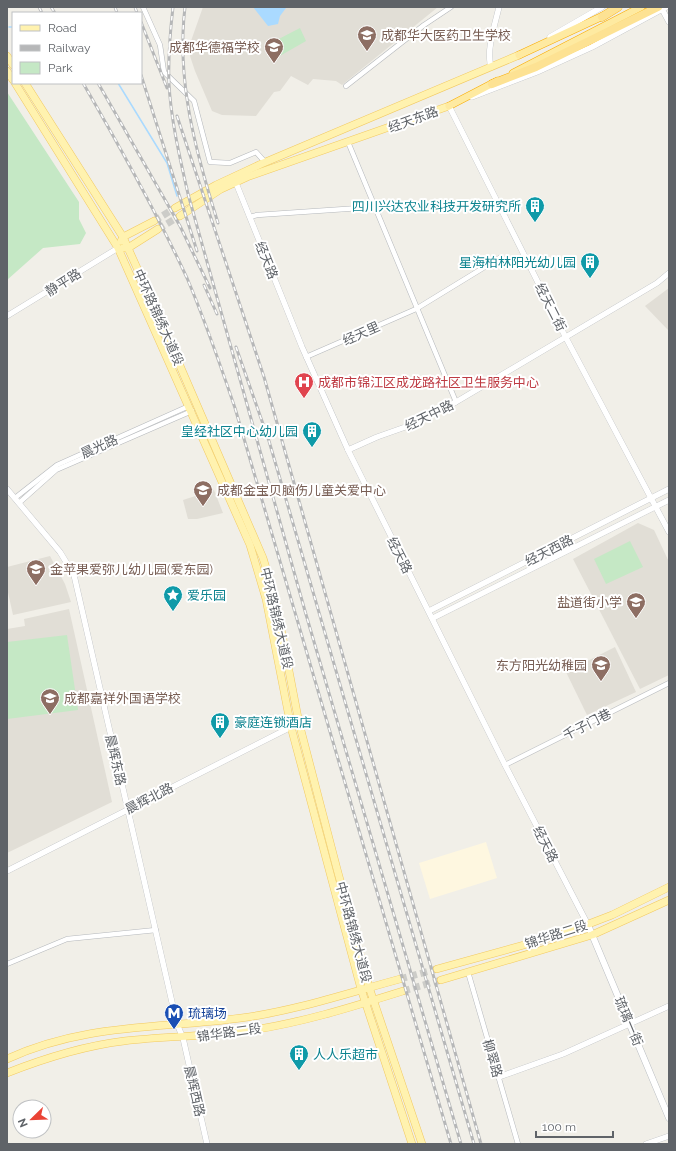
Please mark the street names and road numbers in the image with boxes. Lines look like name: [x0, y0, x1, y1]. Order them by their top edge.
street label: 经天东路: [386, 104, 440, 135]
street label: 经天路: [252, 239, 281, 281]
street label: 静平路: [43, 266, 84, 299]
street label: 中环路锦绣大道段: [131, 267, 187, 368]
street label: 经天二街: [532, 281, 569, 334]
street label: 经天里: [340, 319, 382, 348]
street label: 经天中路: [403, 397, 456, 434]
street label: 晨光路: [78, 432, 120, 461]
street label: 经天西路: [523, 532, 576, 569]
street label: 经天路: [384, 534, 415, 576]
street label: 中环路锦绣大道段: [258, 566, 296, 670]
street label: 千子门巷: [561, 706, 614, 743]
street label: 晨辉东路: [102, 733, 129, 787]
street label: 晨辉北路: [123, 780, 176, 817]
street label: 经天路: [530, 823, 561, 865]
street label: 中环路锦绣大道段: [333, 880, 374, 984]
street label: 锦华路二段: [523, 917, 589, 952]
street label: 琉璃一街: [611, 994, 646, 1048]
street label: 锦华路二段: [196, 1021, 262, 1044]
street label: 柳翠路: [480, 1037, 505, 1079]
street label: 晨辉西路: [181, 1064, 208, 1118]

